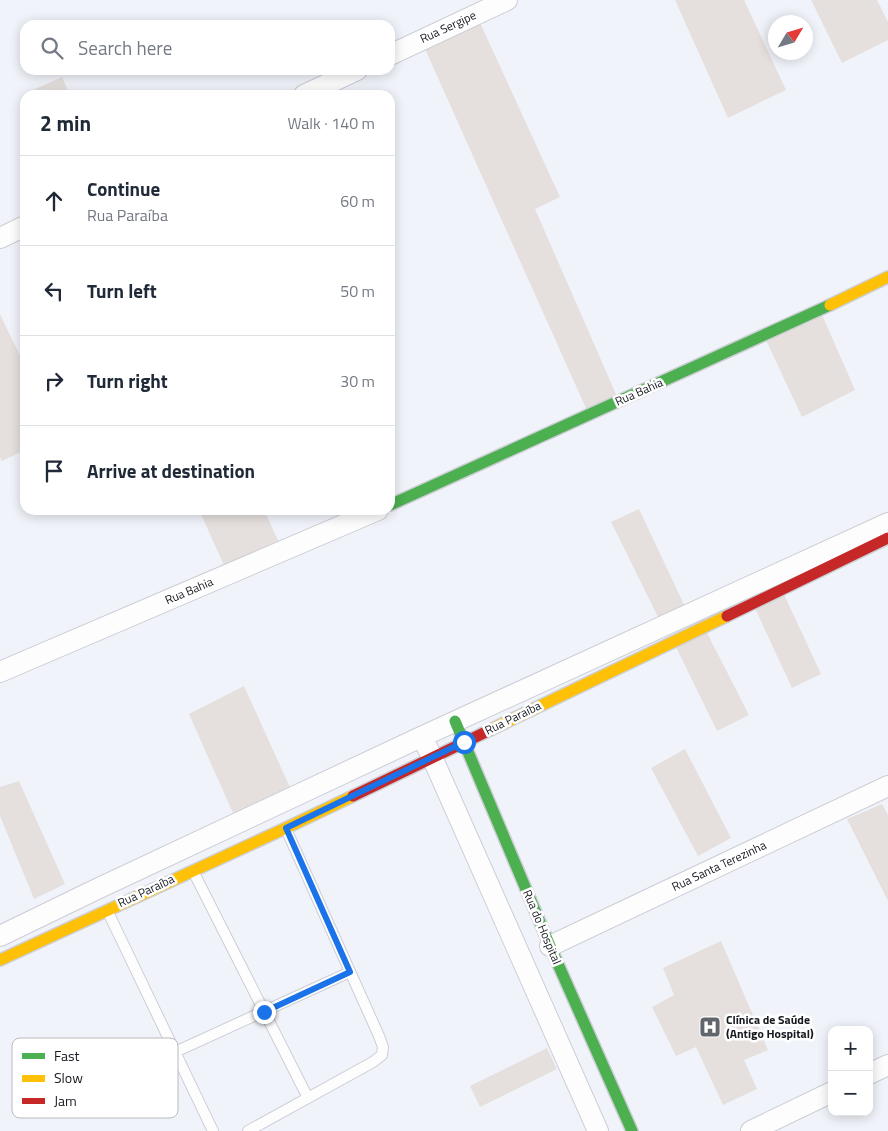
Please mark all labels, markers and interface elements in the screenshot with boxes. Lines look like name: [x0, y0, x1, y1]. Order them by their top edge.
street label: Rua Sergipe: [416, 5, 479, 48]
north arrow: [768, 15, 813, 60]
search box: [20, 20, 395, 75]
text: Search here: [78, 33, 172, 62]
icon: search: [38, 34, 66, 62]
text: 2 min: [40, 107, 91, 139]
text: Walk · 140 m: [287, 111, 375, 135]
text: Continue: [87, 174, 160, 203]
icon: ahead: [40, 187, 68, 215]
text: 60 m: [340, 189, 375, 213]
text: Rua Paraíba: [87, 203, 168, 227]
text: Turn left: [87, 276, 157, 305]
icon: left: [40, 277, 68, 305]
text: 50 m: [340, 279, 375, 303]
text: Turn right: [87, 366, 168, 395]
icon: right: [40, 367, 68, 395]
text: 30 m: [340, 369, 375, 393]
street label: Rua Bahia: [612, 373, 666, 411]
text: Arrive at destination: [87, 456, 255, 485]
icon: arrive: [40, 457, 68, 485]
street label: Rua Bahia: [162, 572, 216, 609]
street label: Rua Paraíba: [481, 696, 544, 739]
route start: [453, 731, 476, 754]
street label: Rua Santa Terezinha: [668, 835, 769, 896]
street label: Rua Paraíba: [114, 869, 177, 912]
street label: Rua do Hospital: [518, 886, 567, 967]
route end: [253, 1001, 276, 1024]
place label: Clínica de Saúde (Antigo Hospital): [726, 1010, 814, 1043]
hospital icon: Clínica de Saúde (Antigo Hospital): [698, 1015, 722, 1039]
map controls: [828, 1026, 873, 1116]
button: +: [828, 1026, 873, 1071]
legend: [12, 1038, 178, 1118]
text: Fast: [54, 1045, 79, 1066]
text: Slow: [54, 1067, 83, 1088]
button: −: [828, 1071, 873, 1116]
text: Jam: [54, 1090, 77, 1111]

